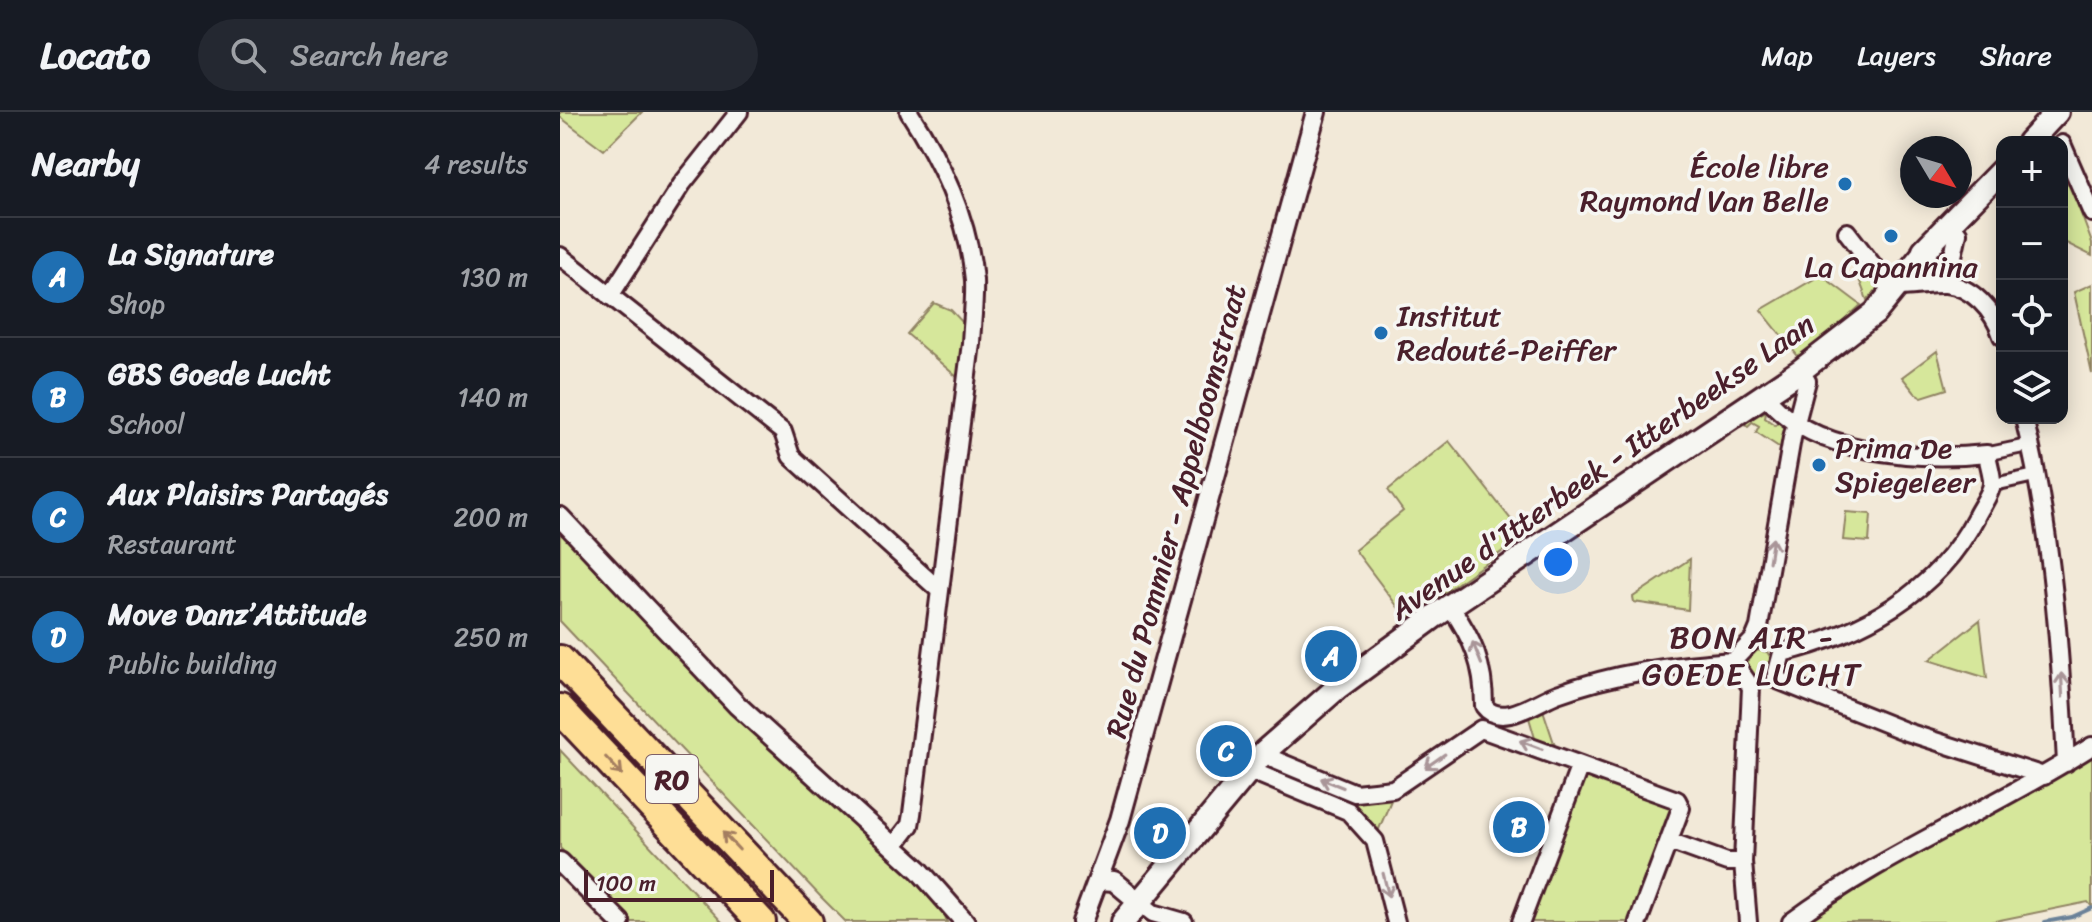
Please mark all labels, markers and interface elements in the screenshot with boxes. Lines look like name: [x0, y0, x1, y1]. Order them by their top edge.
search box: [198, 19, 758, 91]
text: Locato: [40, 22, 150, 89]
text: Search here: [290, 28, 448, 82]
text: Map: [1761, 31, 1813, 80]
text: Layers: [1857, 31, 1936, 80]
text: Share: [1980, 31, 2052, 80]
icon: search: [226, 33, 270, 77]
text: Nearby: [32, 134, 140, 194]
north arrow: [1900, 136, 1972, 208]
map controls: [1996, 136, 2068, 424]
button: +: [1996, 136, 2068, 208]
place label: École libre Raymond Van Belle: [1580, 140, 1829, 228]
text: 4 results: [424, 141, 528, 187]
marker: École libre Raymond Van Belle: [1836, 175, 1854, 193]
button: −: [1996, 208, 2068, 280]
text: La Signature: [108, 227, 274, 281]
marker: La Capannina: [1882, 227, 1900, 245]
place label: La Capannina: [1804, 240, 1979, 294]
text: A: [49, 254, 67, 300]
text: 130 m: [459, 254, 528, 300]
street label: Rue du Pommier - Appelboomstraat: [1089, 278, 1263, 744]
button: locate: [1996, 280, 2068, 352]
text: Shop: [108, 281, 165, 327]
place label: Institut Redouté-Peiffer: [1396, 289, 1617, 377]
street label: Avenue d'Itterbeek - Itterbeekse Laan: [1377, 299, 1826, 636]
marker: Institut Redouté-Peiffer: [1372, 324, 1390, 342]
text: GBS Goede Lucht: [108, 347, 331, 401]
button: layers: [1996, 352, 2068, 424]
text: B: [50, 374, 66, 420]
text: 140 m: [457, 374, 528, 420]
text: School: [108, 401, 185, 447]
place label: Prima De Spiegeleer: [1835, 421, 1976, 509]
marker: Prima De Spiegeleer: [1810, 456, 1828, 474]
text: Aux Plaisirs Partagés: [108, 467, 388, 521]
text: C: [50, 494, 66, 540]
text: 200 m: [453, 494, 528, 540]
text: Restaurant: [108, 521, 237, 567]
one-way arrow: [1765, 538, 1780, 563]
your location: [1538, 542, 1578, 582]
text: Move Danz’Attitude: [108, 587, 367, 641]
district label: BON AIR - GOEDE LUCHT: [1642, 609, 1862, 703]
text: D: [50, 614, 66, 660]
text: 250 m: [454, 614, 528, 660]
pin: A: [1305, 626, 1357, 686]
text: Public building: [108, 641, 277, 687]
one-way arrow: [1468, 641, 1483, 666]
one-way arrow: [2054, 672, 2069, 699]
pin: C: [1200, 721, 1252, 781]
one-way arrow: [1519, 737, 1544, 751]
one-way arrow: [1424, 753, 1446, 770]
road number: R0: [646, 755, 698, 803]
one-way arrow: [604, 756, 623, 776]
one-way arrow: [1320, 775, 1345, 789]
pin: B: [1493, 797, 1545, 857]
pin: D: [1134, 803, 1186, 863]
one-way arrow: [723, 832, 741, 852]
text: 100 m: [596, 864, 656, 903]
scale bar: [584, 866, 774, 902]
one-way arrow: [1379, 871, 1394, 897]

